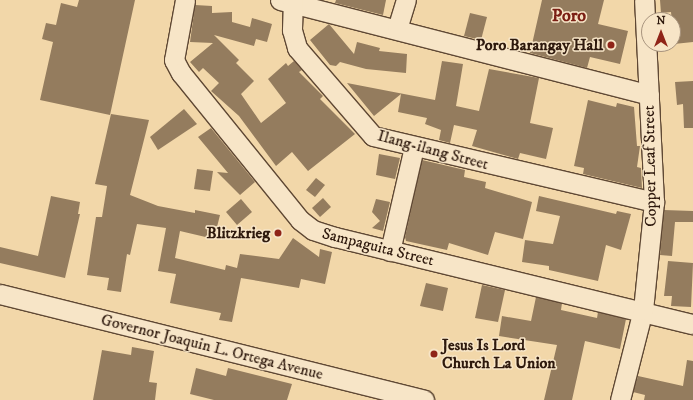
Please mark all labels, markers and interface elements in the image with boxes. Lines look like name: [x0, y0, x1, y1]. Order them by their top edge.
district label: Poro: [552, 5, 586, 27]
north arrow: [641, 12, 681, 52]
text: N: [656, 14, 666, 28]
place label: Poro Barangay Hall: [476, 35, 603, 55]
marker: Poro Barangay Hall: [606, 40, 616, 50]
street label: Copper Leaf Street: [639, 105, 661, 227]
street label: Ilang-ilang Street: [375, 126, 491, 174]
place label: Blitzkrieg: [207, 223, 270, 243]
street label: Sampaguita Street: [320, 224, 436, 270]
marker: Blitzkrieg: [273, 228, 283, 238]
street label: Governor Joaquin L. Ortega Avenue: [99, 310, 325, 384]
place label: Jesus Is Lord Church La Union: [442, 335, 556, 373]
marker: Jesus Is Lord Church La Union: [429, 349, 439, 359]

